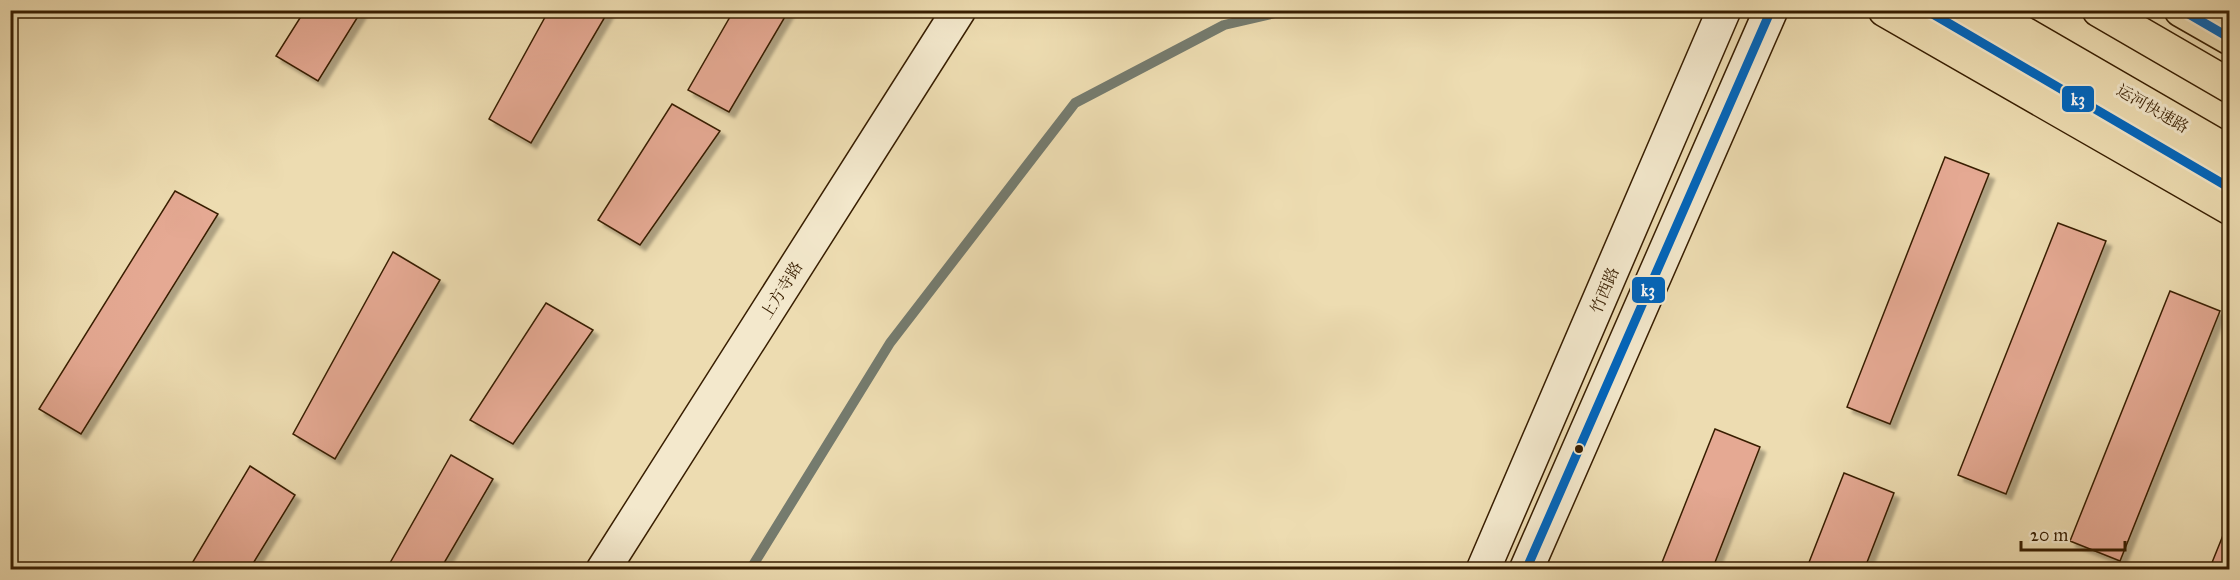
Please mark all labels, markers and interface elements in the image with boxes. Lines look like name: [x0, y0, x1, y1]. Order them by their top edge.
street label: 运河快速路: [2113, 80, 2192, 137]
line badge: k3: [2061, 85, 2095, 113]
text: k3: [2071, 90, 2085, 110]
street label: 上方寺路: [756, 258, 806, 322]
street label: 竹西路: [1586, 264, 1623, 316]
line badge: k3: [1631, 276, 1666, 304]
text: k3: [1641, 281, 1655, 301]
unlabelled marker: [1573, 443, 1585, 455]
scale bar: [2021, 514, 2124, 552]
text: 20 m: [2030, 524, 2068, 546]

